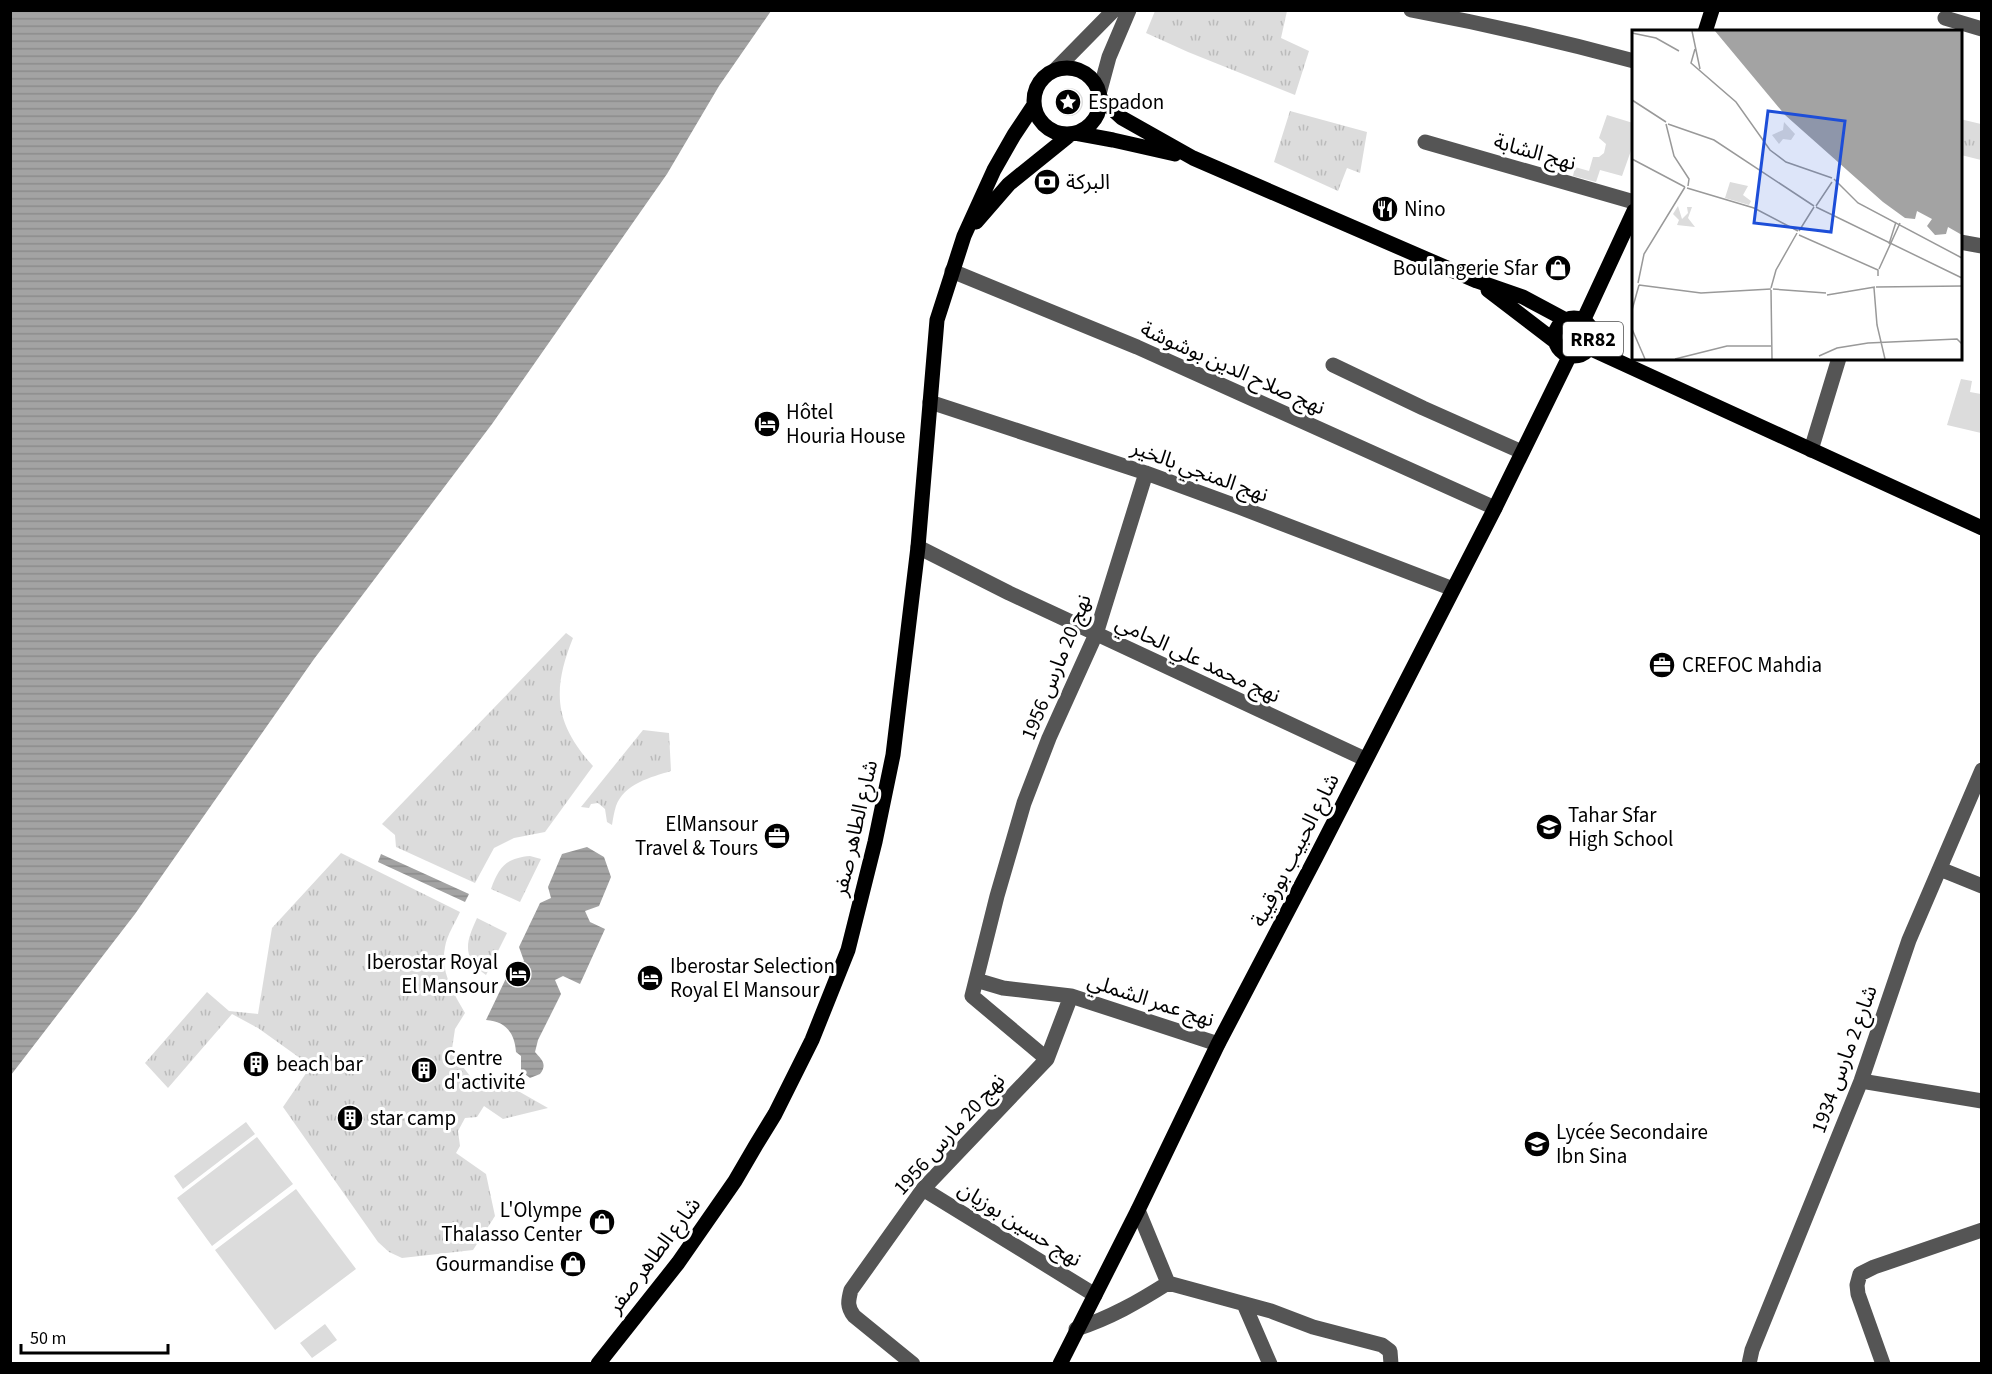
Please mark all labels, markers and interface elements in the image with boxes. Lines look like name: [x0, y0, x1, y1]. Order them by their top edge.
inset map: [1632, 30, 1962, 360]
place icon: Espadon: [1053, 87, 1083, 117]
place label: Espadon: [1088, 87, 1164, 117]
street label: نهج الشابة: [1490, 126, 1580, 178]
bank icon: البركة: [1032, 167, 1062, 197]
place label: البركة: [1066, 167, 1110, 197]
restaurant icon: Nino: [1370, 194, 1400, 224]
place label: Nino: [1404, 194, 1446, 224]
place label: Boulangerie Sfar: [1393, 253, 1539, 283]
shop icon: Boulangerie Sfar: [1543, 253, 1573, 283]
street label: نهج صلاح الدين بوشوشة: [1136, 314, 1330, 422]
road number: RR82: [1563, 322, 1623, 356]
place label: Hôtel Houria House: [786, 397, 905, 451]
hotel icon: Hôtel Houria House: [752, 409, 782, 439]
street label: نهج المنجي بالخير: [1126, 432, 1273, 510]
street label: نهج 20 مارس 1956: [1013, 590, 1099, 744]
street label: نهج محمد علي الحامي: [1110, 608, 1285, 711]
office icon: CREFOC Mahdia: [1647, 650, 1677, 680]
place label: CREFOC Mahdia: [1682, 650, 1822, 680]
street label: شارع الطاهر صفر: [825, 757, 885, 900]
street label: شارع الحبيب بورقيبة: [1243, 768, 1347, 932]
place label: Tahar Sfar High School: [1568, 800, 1673, 854]
place label: ElMansour Travel & Tours: [635, 809, 759, 863]
school or university icon: Tahar Sfar High School: [1534, 812, 1564, 842]
office icon: ElMansour Travel & Tours: [762, 821, 792, 851]
place label: Iberostar Royal El Mansour: [367, 947, 499, 1001]
place label: Iberostar Selection Royal El Mansour: [670, 951, 835, 1005]
hotel icon: Iberostar Royal El Mansour: [503, 959, 533, 989]
hotel icon: Iberostar Selection Royal El Mansour: [635, 963, 665, 993]
street label: نهج عمر الشملي: [1084, 965, 1218, 1035]
street label: شارع 2 مارس 1934: [1803, 981, 1885, 1137]
place label: Centre d'activité: [444, 1043, 525, 1097]
building icon: beach bar: [241, 1049, 271, 1079]
place label: beach bar: [276, 1049, 363, 1079]
building icon: Centre d'activité: [409, 1055, 439, 1085]
street label: نهج 20 مارس 1956: [886, 1066, 1012, 1202]
building icon: star camp: [335, 1103, 365, 1133]
place label: star camp: [370, 1103, 456, 1133]
place label: Lycée Secondaire Ibn Sina: [1556, 1117, 1708, 1171]
school or university icon: Lycée Secondaire Ibn Sina: [1522, 1129, 1552, 1159]
street label: نهج حسين بوزيان: [952, 1174, 1088, 1274]
street label: شارع الطاهر صفر: [600, 1191, 708, 1320]
place label: L'Olympe Thalasso Center: [441, 1195, 583, 1249]
shop icon: L'Olympe Thalasso Center: [587, 1207, 617, 1237]
place label: Gourmandise: [435, 1249, 554, 1279]
shop icon: Gourmandise: [558, 1249, 588, 1279]
scale bar: [21, 1317, 168, 1355]
text: 50 m: [30, 1326, 66, 1351]

